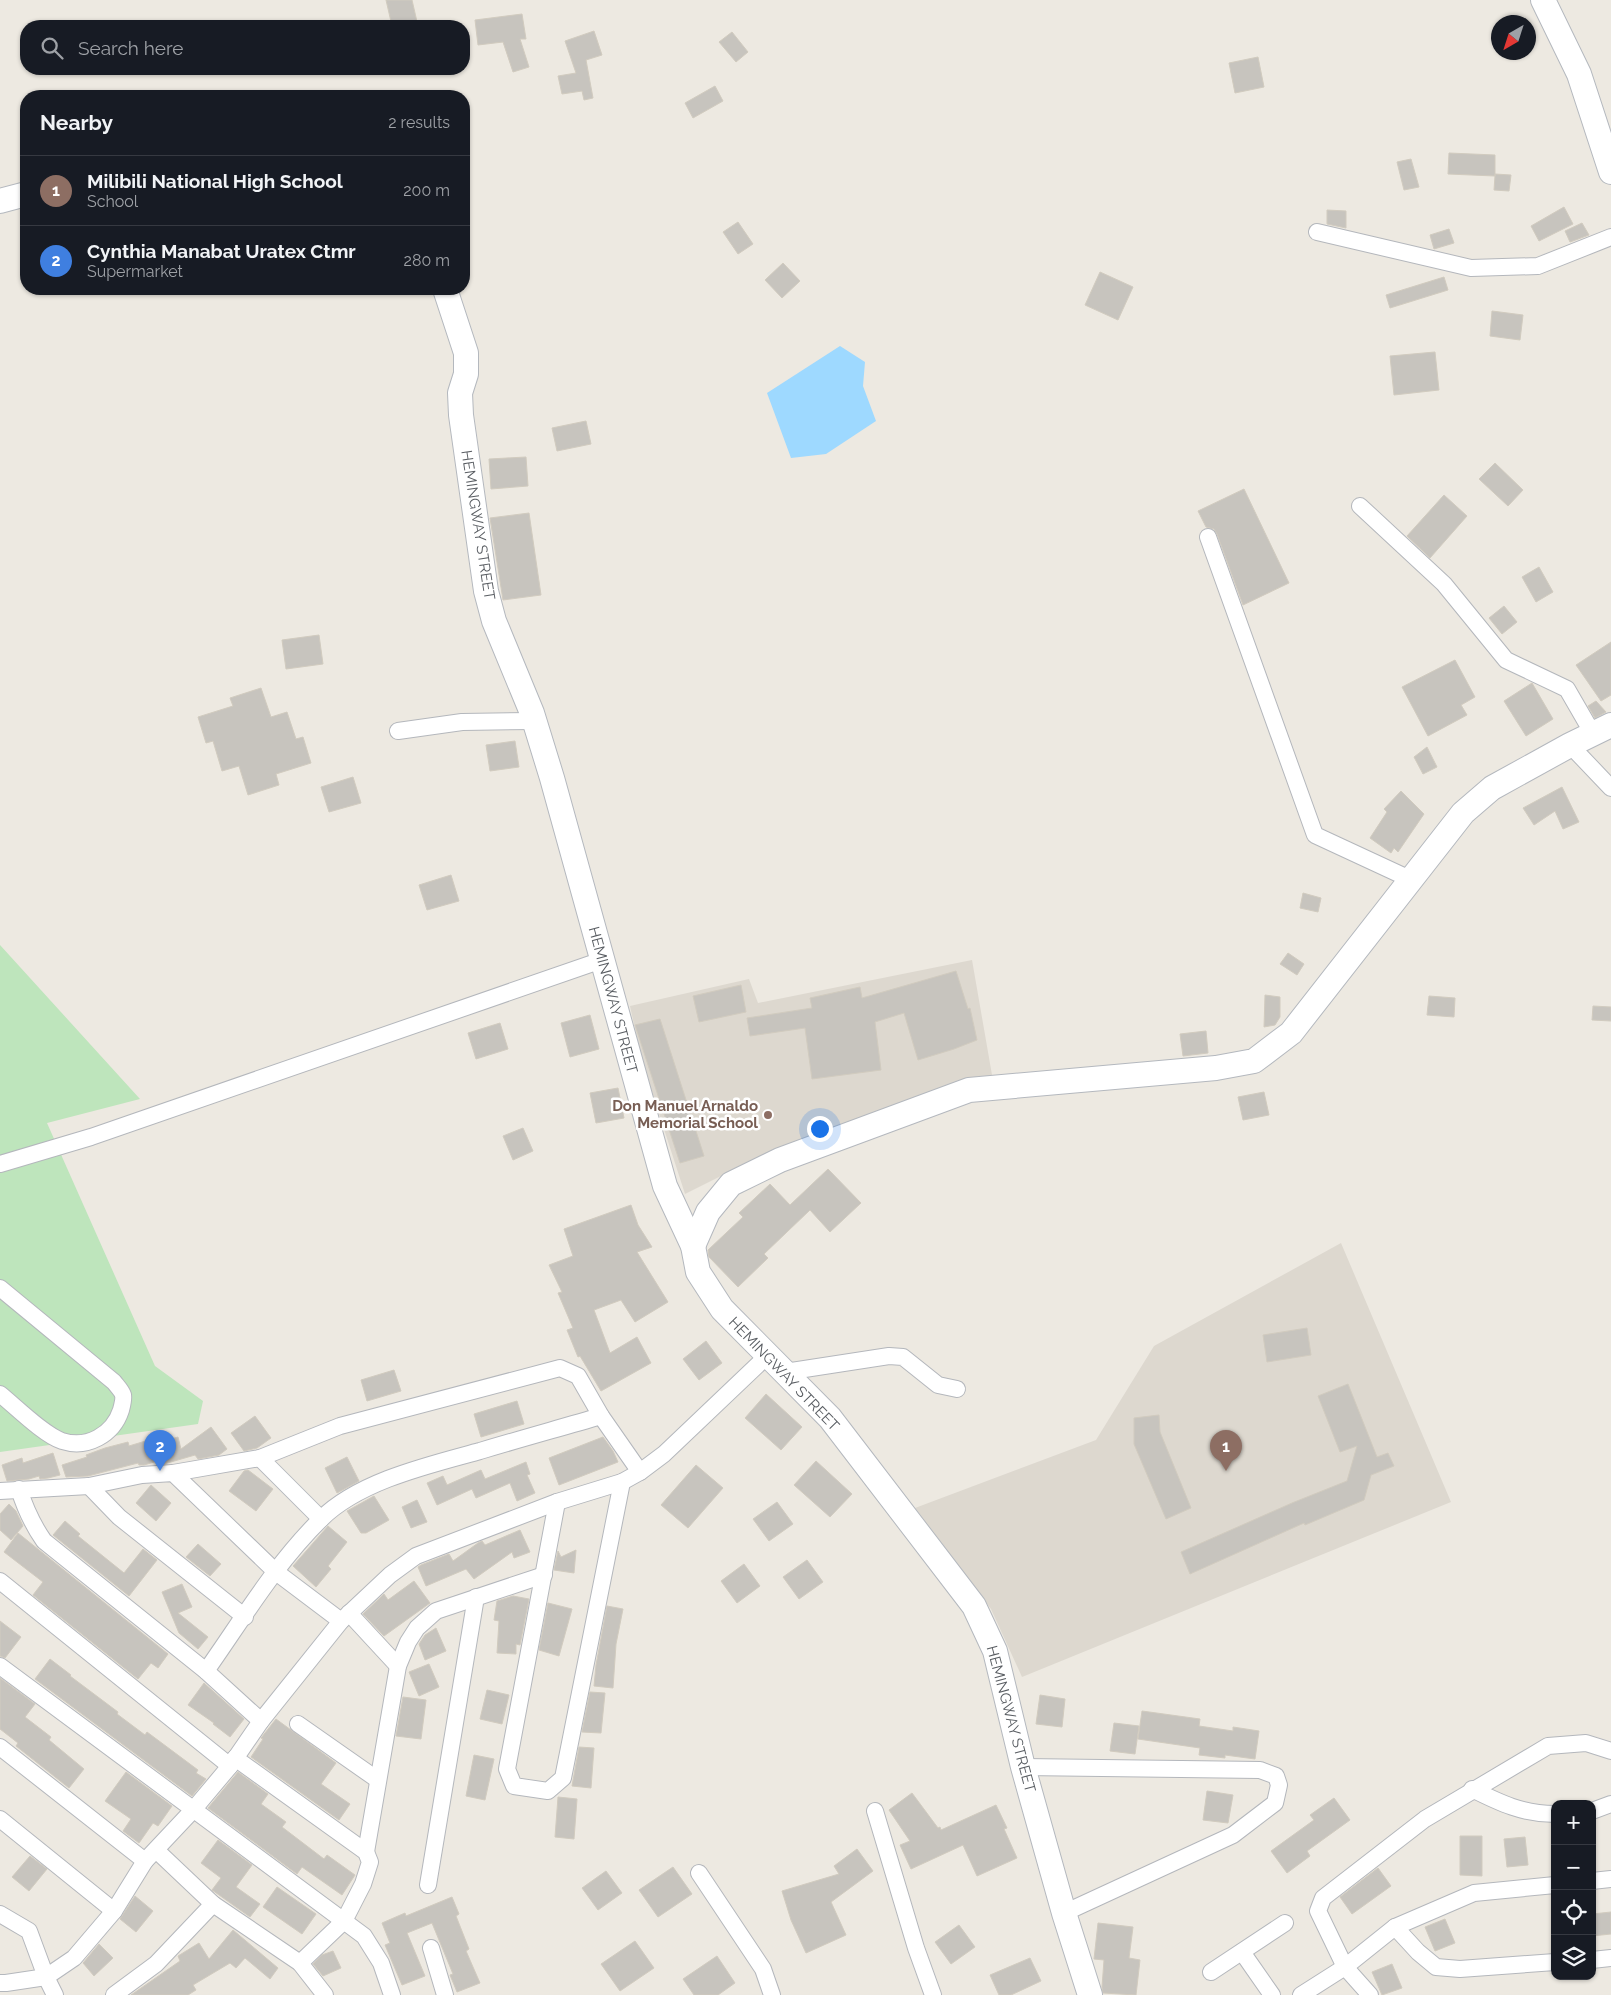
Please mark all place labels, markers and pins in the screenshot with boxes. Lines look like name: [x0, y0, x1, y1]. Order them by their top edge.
place label: Don Manuel Arnaldo Memorial School: [612, 1097, 758, 1132]
marker: Don Manuel Arnaldo Memorial School: [762, 1109, 774, 1121]
pin: 2: [144, 1430, 176, 1471]
pin: 1: [1210, 1430, 1242, 1471]

